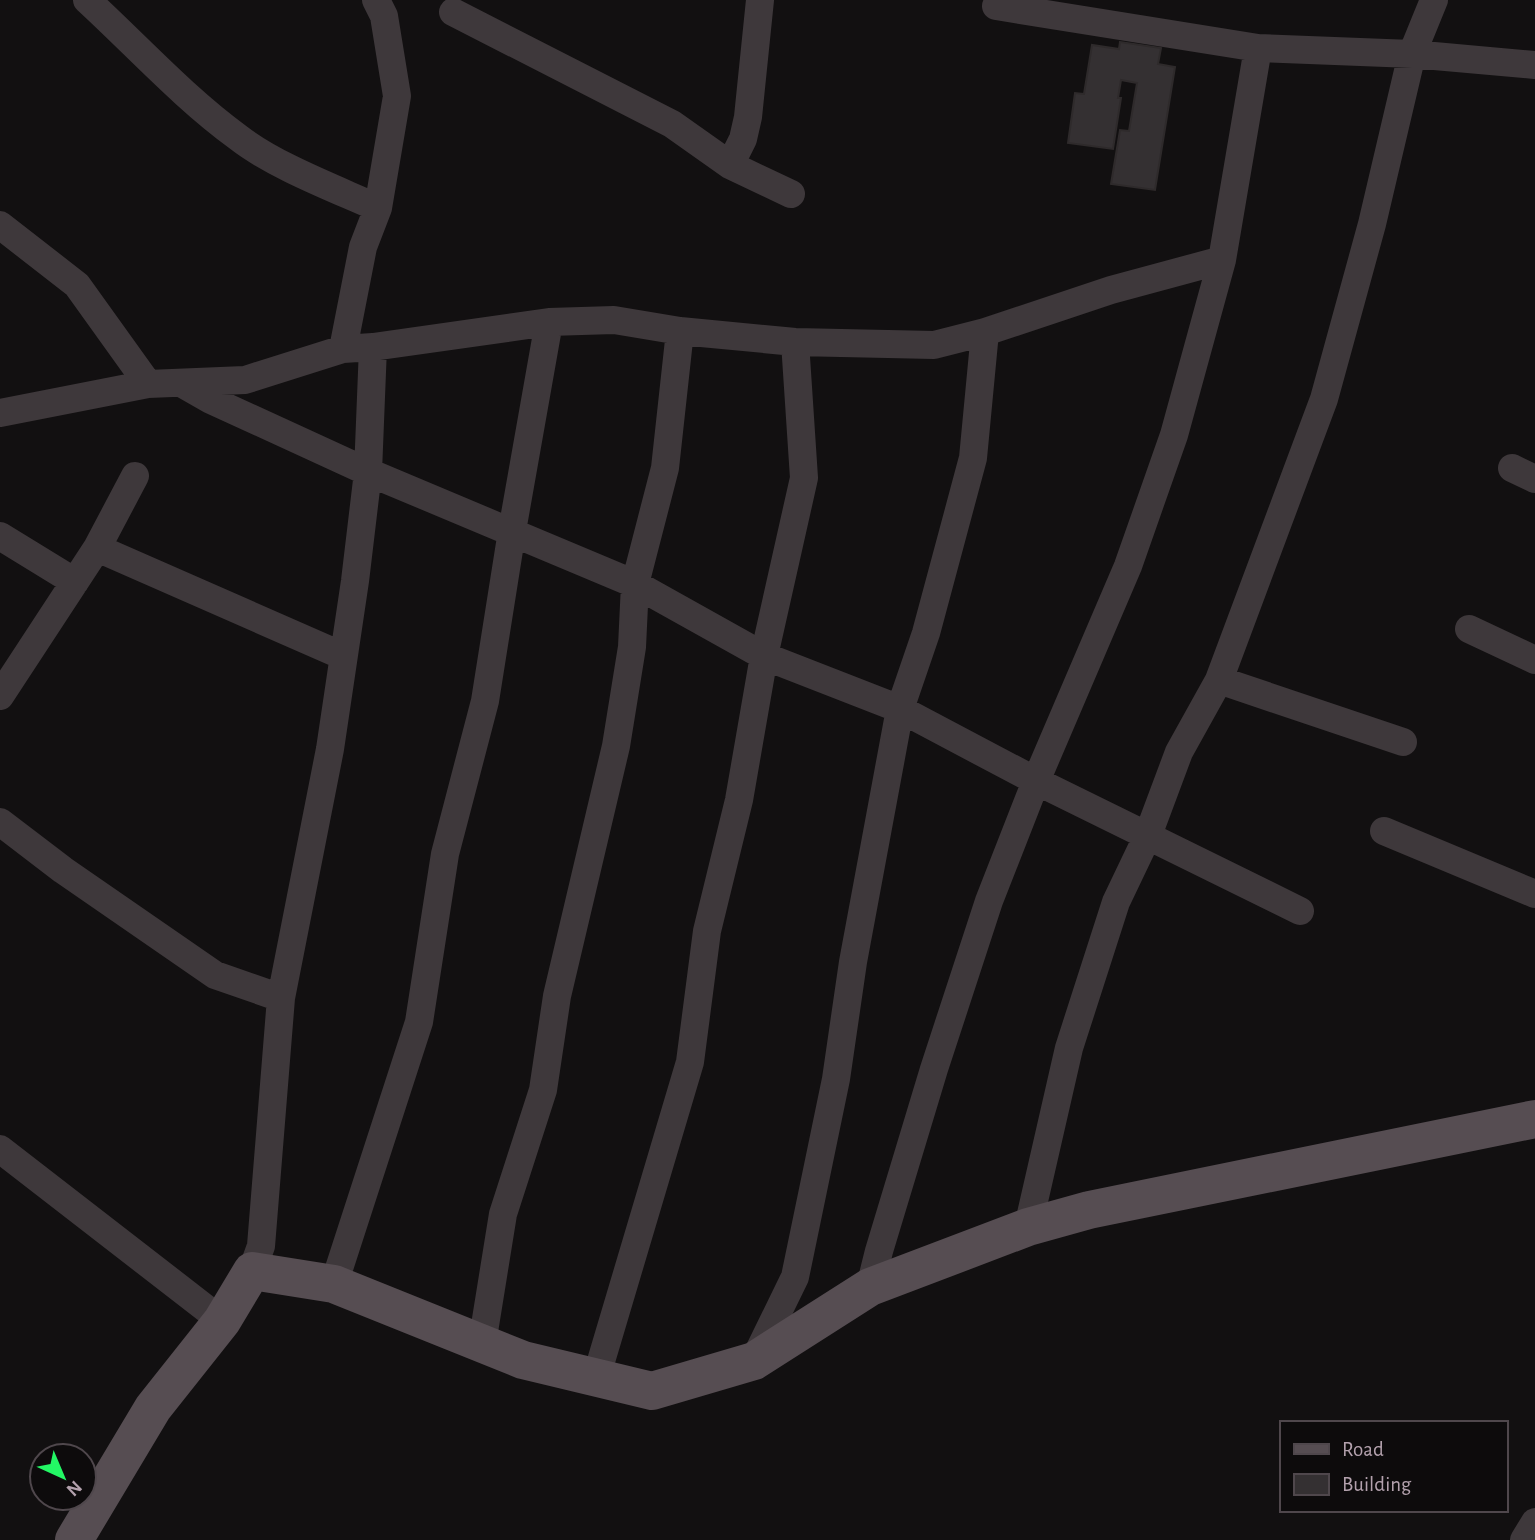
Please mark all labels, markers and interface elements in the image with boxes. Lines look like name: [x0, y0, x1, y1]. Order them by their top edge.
legend: [1280, 1421, 1507, 1512]
text: Road: [1342, 1439, 1384, 1460]
north arrow: [28, 1442, 98, 1512]
text: Building: [1342, 1474, 1412, 1495]
text: N: [62, 1477, 85, 1500]

